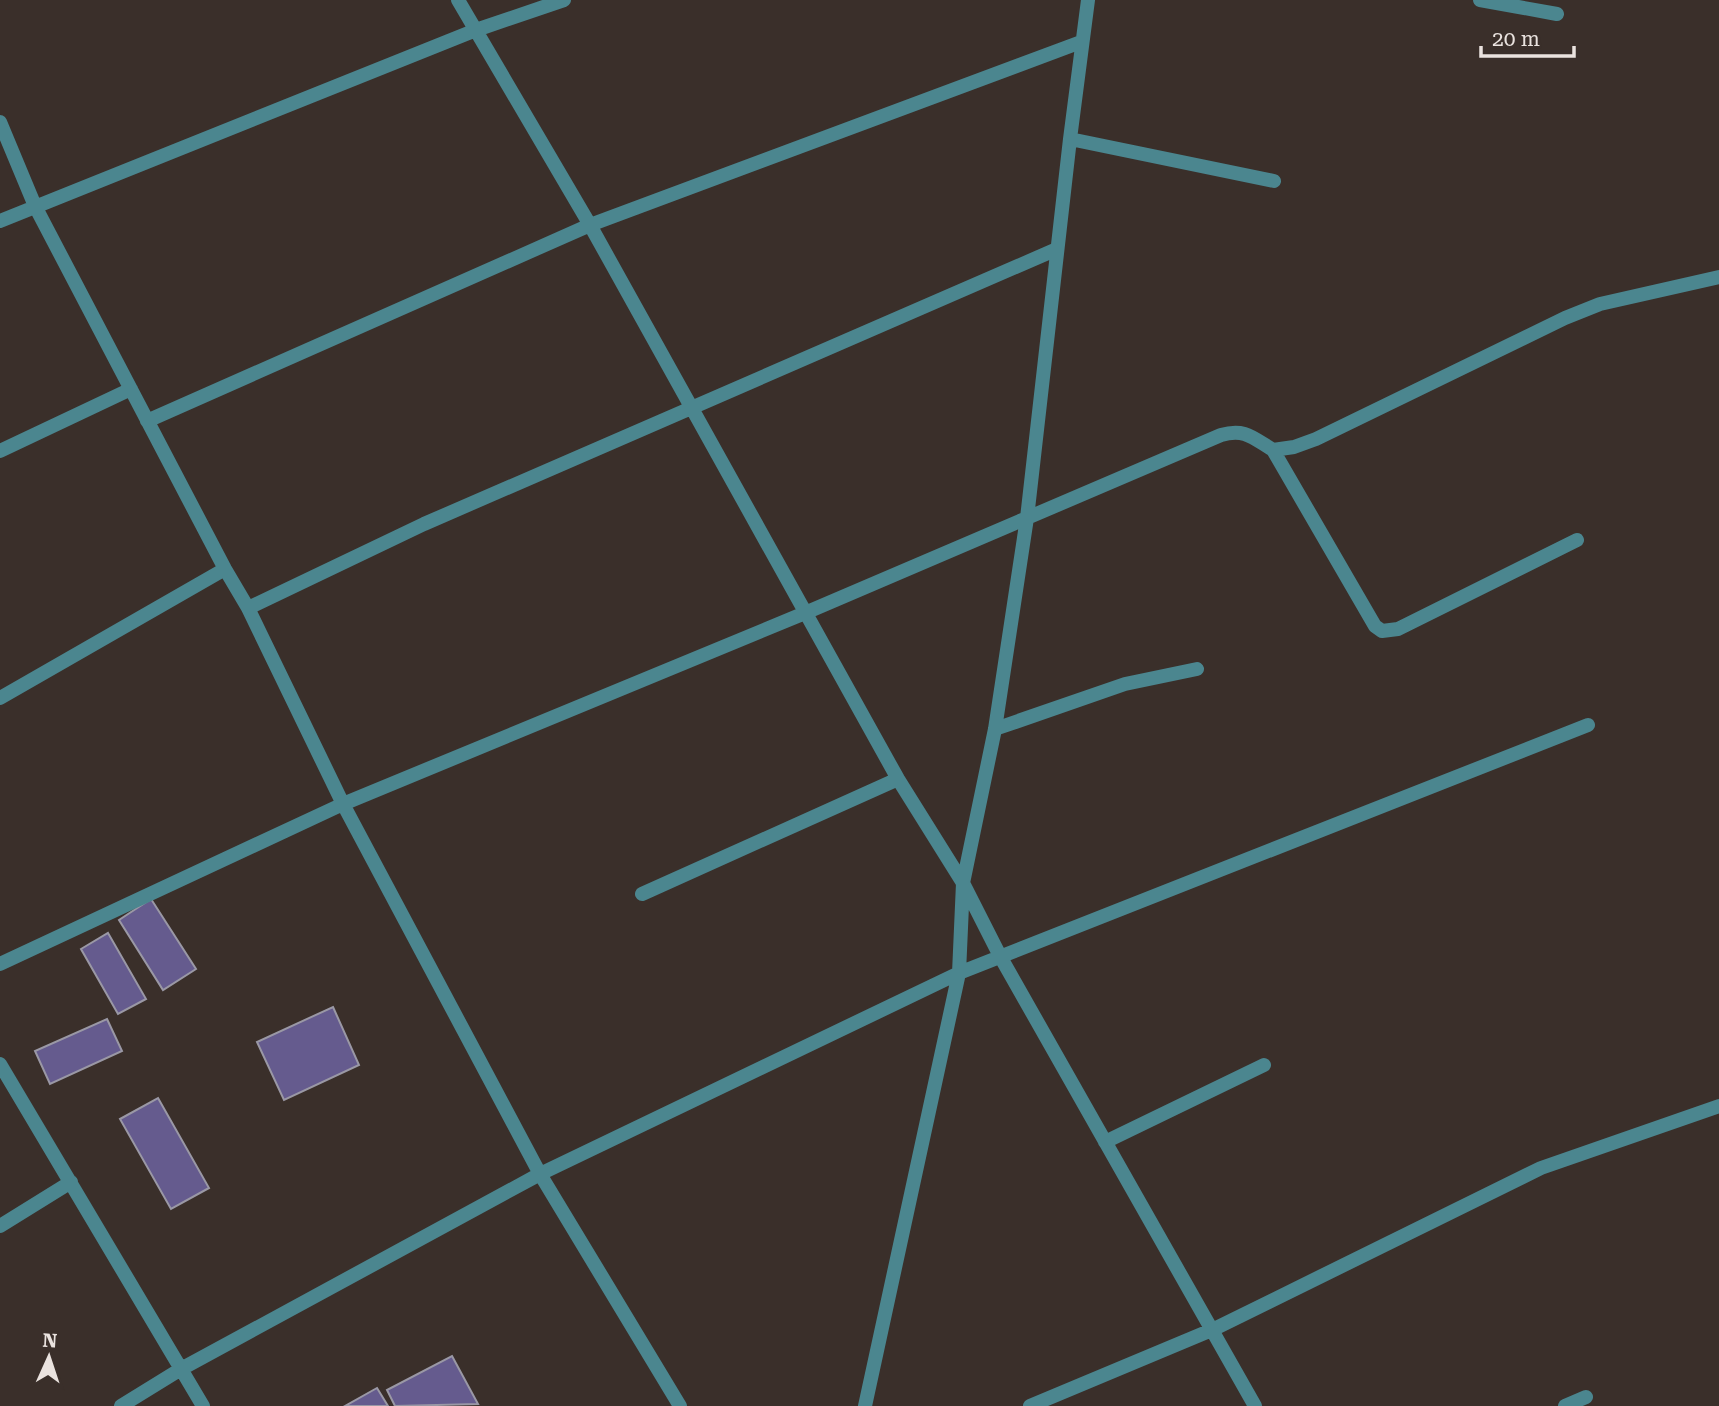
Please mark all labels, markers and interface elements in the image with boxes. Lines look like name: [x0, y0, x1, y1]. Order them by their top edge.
scale bar: [1481, 14, 1574, 58]
text: 20 m: [1492, 27, 1540, 51]
north arrow: [14, 1322, 84, 1392]
text: N: [42, 1329, 58, 1352]

